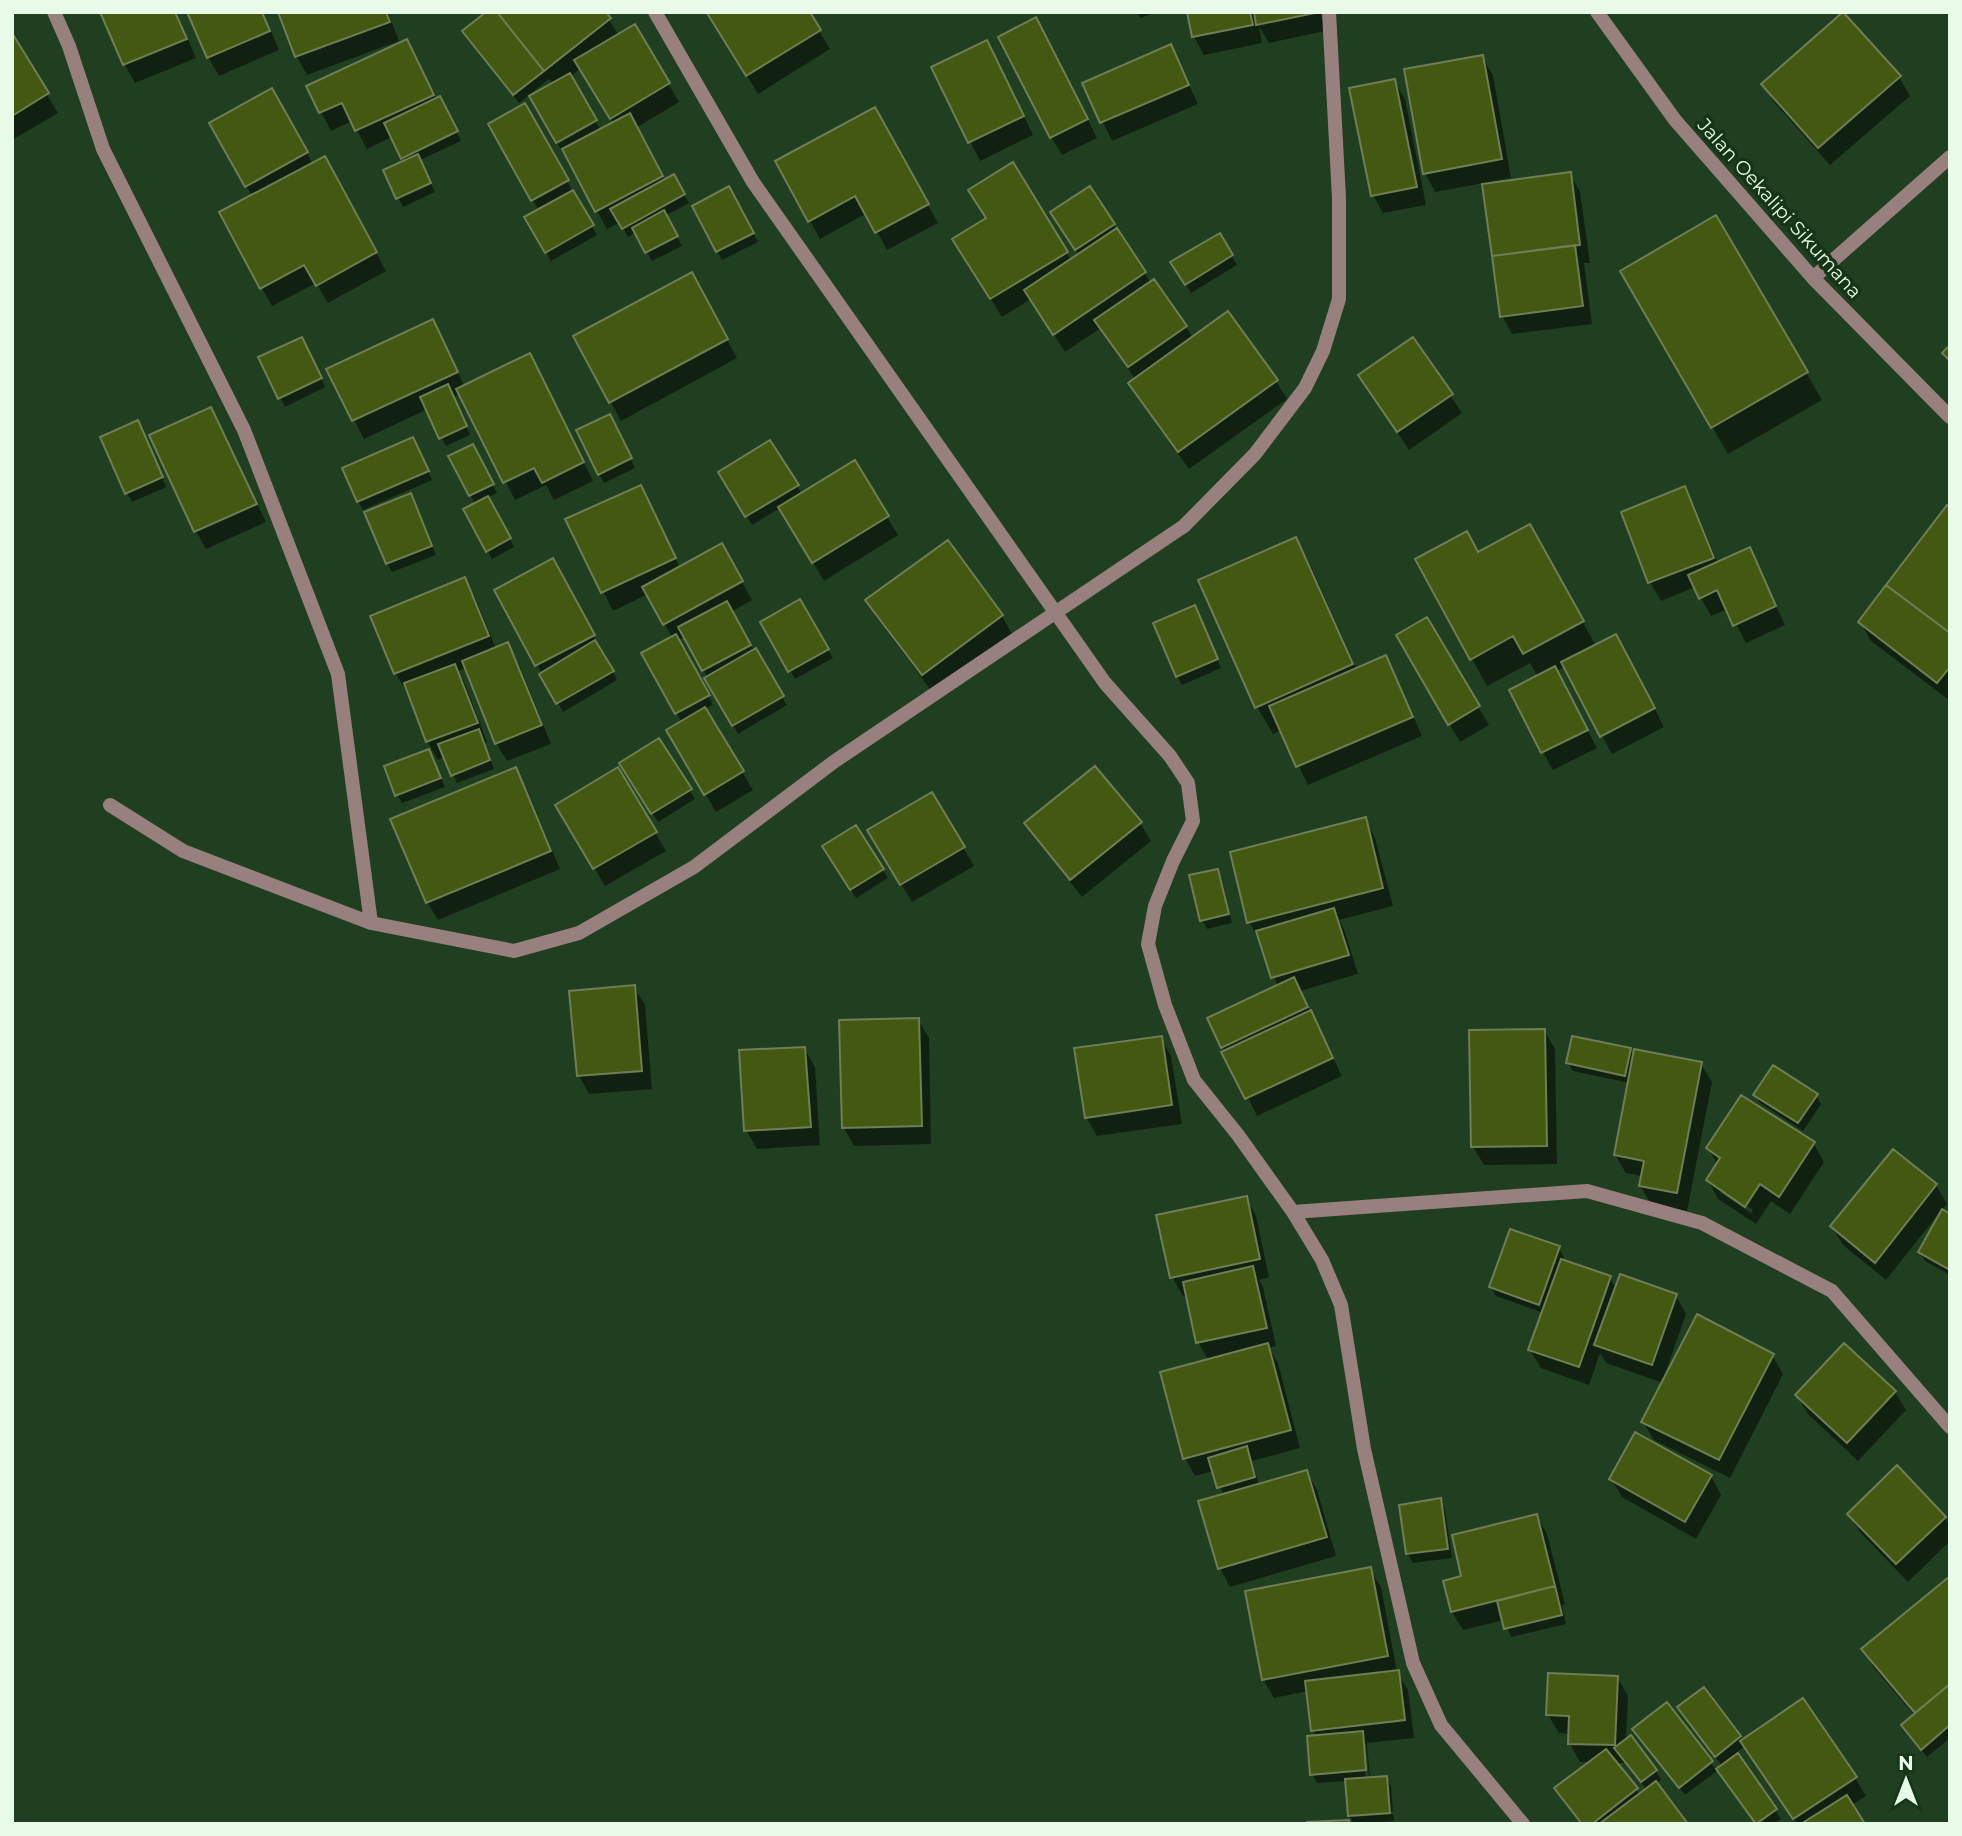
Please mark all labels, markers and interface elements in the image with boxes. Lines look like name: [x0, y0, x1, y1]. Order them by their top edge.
street label: Jalan Oekalipi Sikumana: [1692, 113, 1866, 303]
north arrow: [1871, 1745, 1941, 1815]
text: N: [1898, 1752, 1914, 1775]

